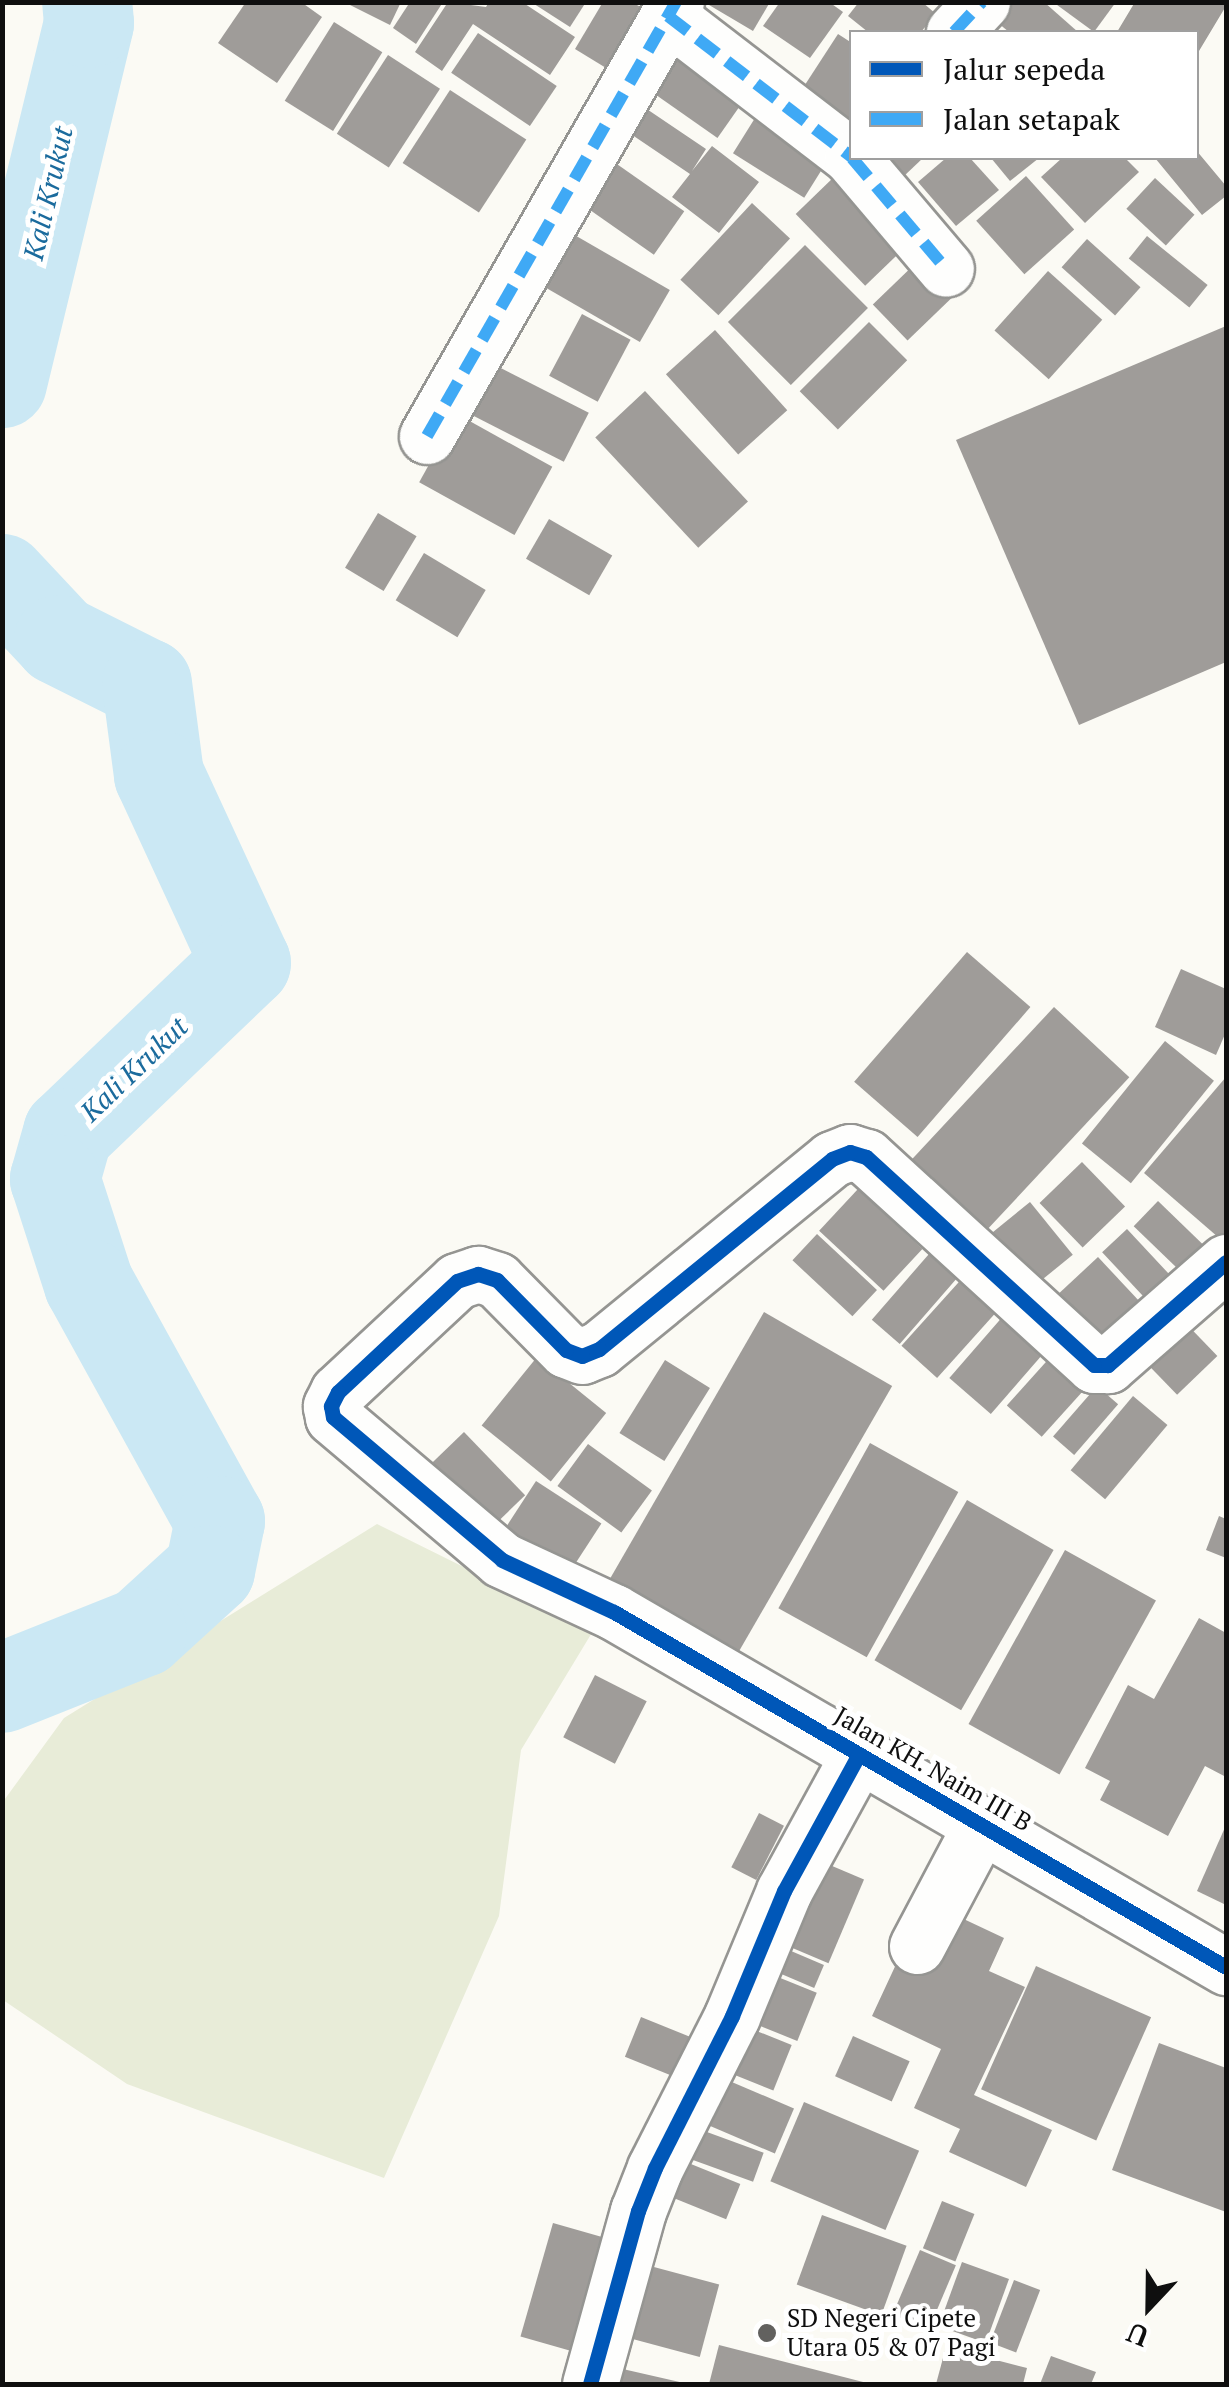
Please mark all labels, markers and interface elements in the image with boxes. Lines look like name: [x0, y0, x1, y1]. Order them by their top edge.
legend: [849, 30, 1199, 160]
text: Jalur sepeda: [943, 49, 1105, 89]
text: Jalan setapak: [943, 99, 1120, 139]
water label: Kali Krukut: [16, 123, 80, 263]
water label: Kali Krukut: [73, 1010, 195, 1128]
street label: Jalan KH. Naim III B: [829, 1700, 1037, 1838]
north arrow: [1099, 2257, 1199, 2357]
place label: SD Negeri Cipete Utara 05 & 07 Pagi: [787, 2304, 995, 2363]
text: U: [1121, 2314, 1154, 2356]
marker: SD Negeri Cipete Utara 05 & 07 Pagi: [756, 2322, 778, 2344]

